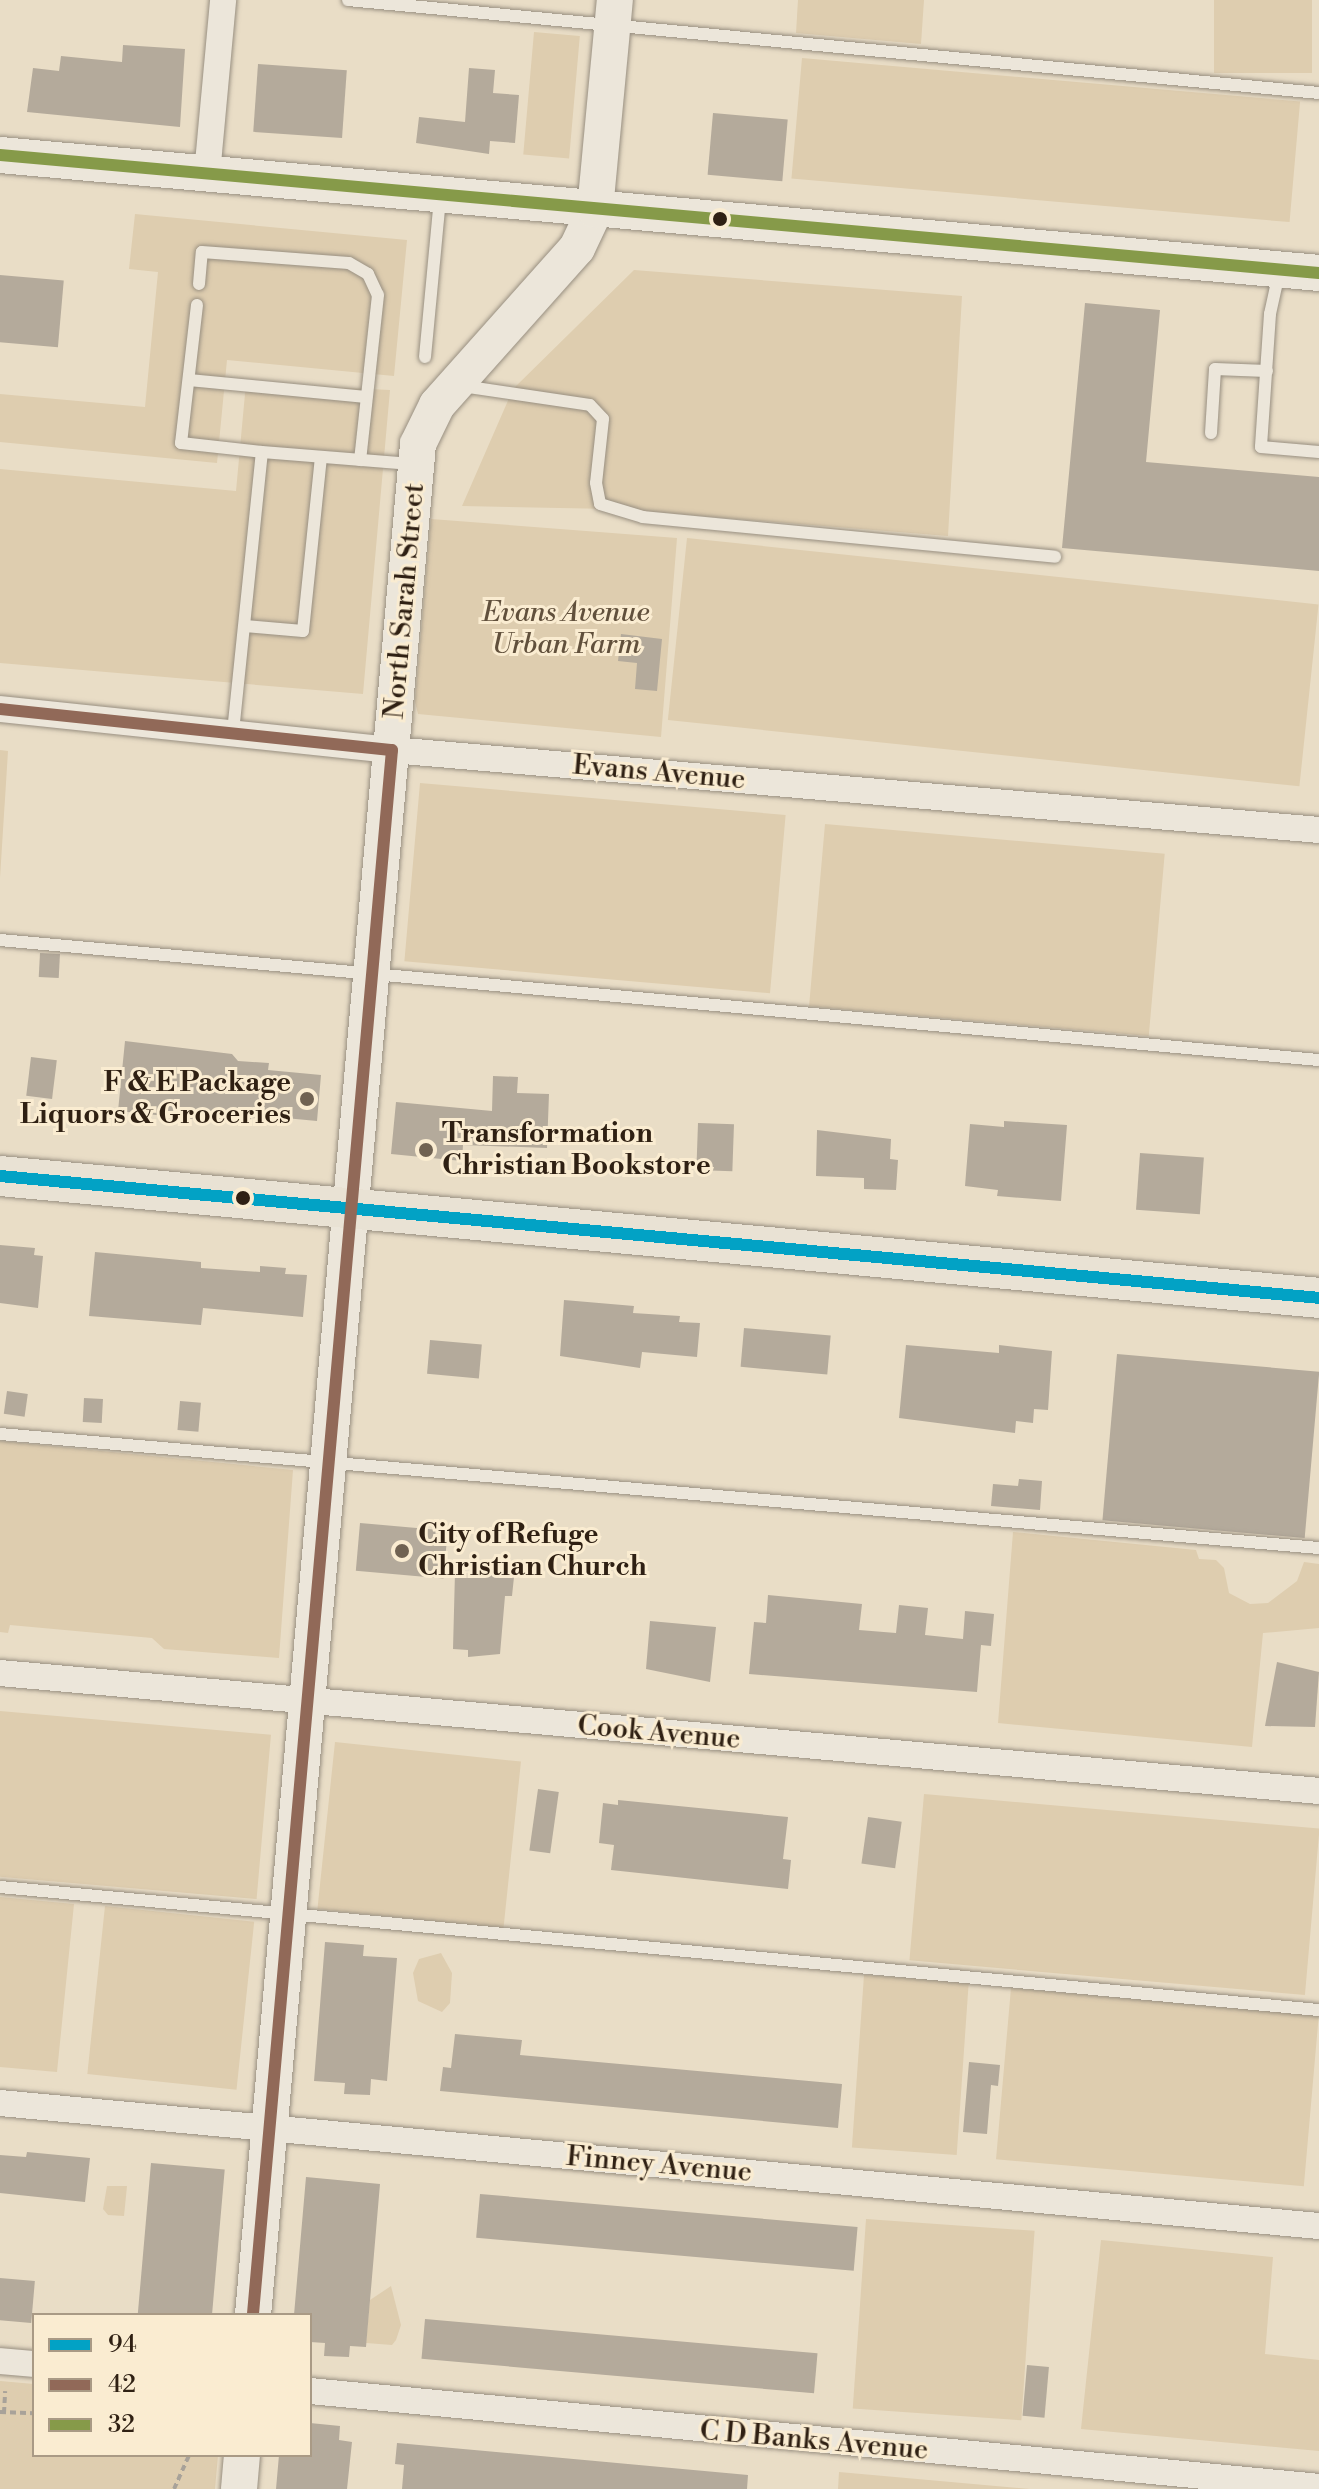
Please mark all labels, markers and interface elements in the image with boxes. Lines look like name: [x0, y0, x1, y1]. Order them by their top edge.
unlabelled marker: [712, 211, 728, 227]
street label: North Sarah Street: [378, 482, 432, 720]
park label: Evans Avenue Urban Farm: [482, 596, 650, 662]
street label: Evans Avenue: [571, 749, 747, 797]
place label: F & E Package Liquors & Groceries: [20, 1066, 291, 1132]
marker: F & E Package Liquors & Groceries: [298, 1090, 316, 1108]
place label: Transformation Christian Bookstore: [442, 1117, 711, 1183]
marker: Transformation Christian Bookstore: [417, 1141, 435, 1159]
unlabelled marker: [235, 1190, 251, 1206]
place label: City of Refuge Christian Church: [418, 1518, 647, 1584]
marker: City of Refuge Christian Church: [393, 1542, 411, 1560]
street label: Cook Avenue: [576, 1709, 742, 1757]
street label: Finney Avenue: [565, 2140, 753, 2190]
legend: [32, 2313, 312, 2457]
text: 94: [108, 2330, 137, 2360]
text: 42: [108, 2370, 136, 2400]
text: 32: [108, 2410, 135, 2440]
street label: C D Banks Avenue: [698, 2414, 930, 2468]

